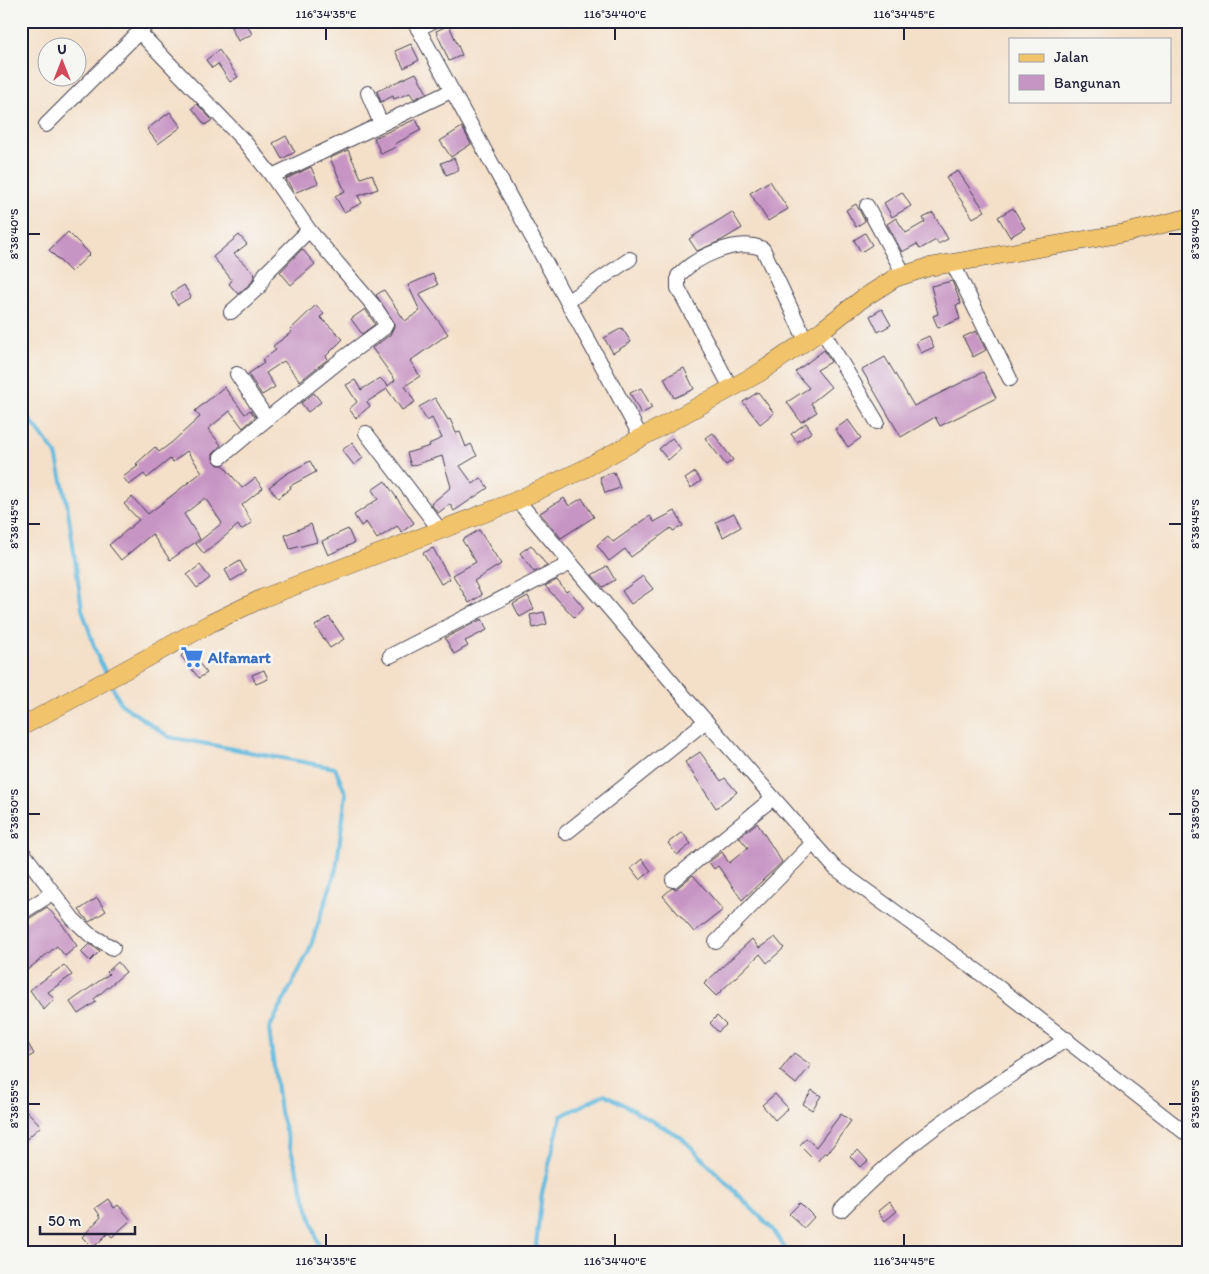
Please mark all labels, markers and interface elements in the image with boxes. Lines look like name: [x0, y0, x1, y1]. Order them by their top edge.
text: 116°34'35"E: [296, 7, 357, 21]
text: 116°34'40"E: [584, 7, 647, 21]
text: 116°34'45"E: [873, 7, 935, 21]
north arrow: [38, 38, 88, 88]
legend: [1009, 38, 1172, 102]
text: U: [57, 41, 67, 58]
text: Jalan: [1054, 48, 1088, 66]
text: Bangunan: [1054, 74, 1121, 92]
text: 8°38'40"S: [7, 208, 21, 260]
text: 8°38'40"S: [1188, 208, 1202, 260]
text: 8°38'45"S: [7, 499, 21, 549]
text: 8°38'45"S: [1188, 499, 1202, 549]
supermarket icon: Alfamart: [179, 644, 205, 670]
place label: Alfamart: [207, 648, 271, 667]
text: 8°38'50"S: [7, 789, 21, 839]
text: 8°38'50"S: [1188, 789, 1202, 839]
text: 8°38'55"S: [7, 1079, 21, 1129]
text: 8°38'55"S: [1188, 1079, 1202, 1129]
scale bar: [40, 1204, 135, 1236]
text: 50 m: [48, 1212, 81, 1230]
text: 116°34'35"E: [296, 1254, 357, 1268]
text: 116°34'40"E: [584, 1254, 647, 1268]
text: 116°34'45"E: [873, 1254, 935, 1268]

